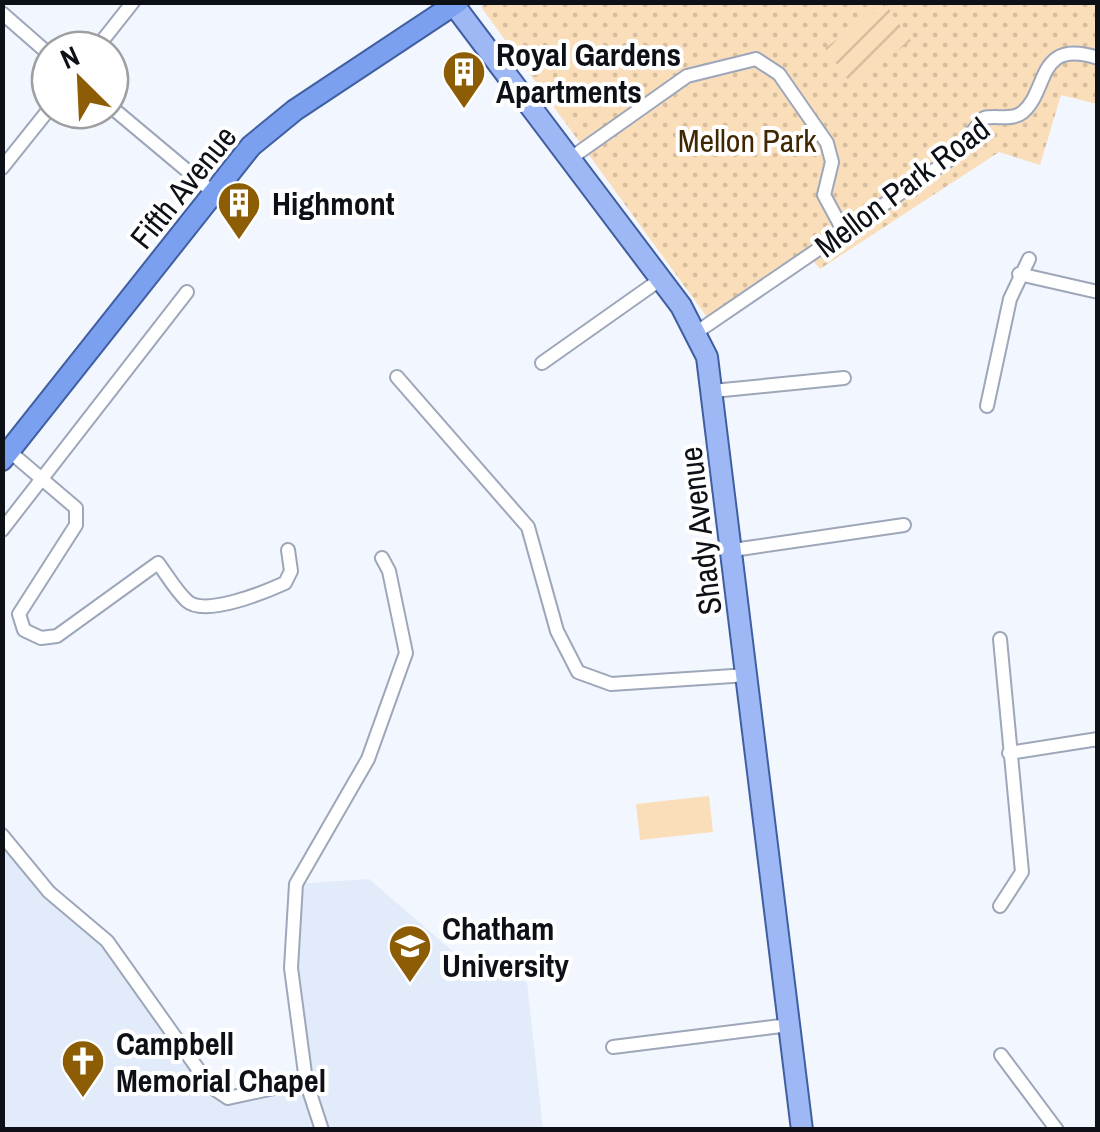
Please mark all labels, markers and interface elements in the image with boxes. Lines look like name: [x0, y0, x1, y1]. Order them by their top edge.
north arrow: [30, 30, 130, 130]
place label: Royal Gardens Apartments: [496, 33, 681, 113]
text: N: [55, 36, 85, 78]
building icon: Royal Gardens Apartments: [441, 49, 487, 110]
street label: Mellon Park Road: [806, 107, 998, 267]
street label: Fifth Avenue: [120, 116, 246, 258]
park label: Mellon Park: [678, 119, 817, 162]
building icon: Highmont: [216, 180, 262, 241]
place label: Highmont: [272, 182, 395, 225]
street label: Shady Avenue: [668, 445, 732, 617]
place label: Chatham University: [442, 907, 569, 987]
school or university icon: Chatham University: [387, 923, 433, 984]
place label: Campbell Memorial Chapel: [116, 1022, 326, 1102]
church icon: Campbell Memorial Chapel: [60, 1038, 106, 1099]

